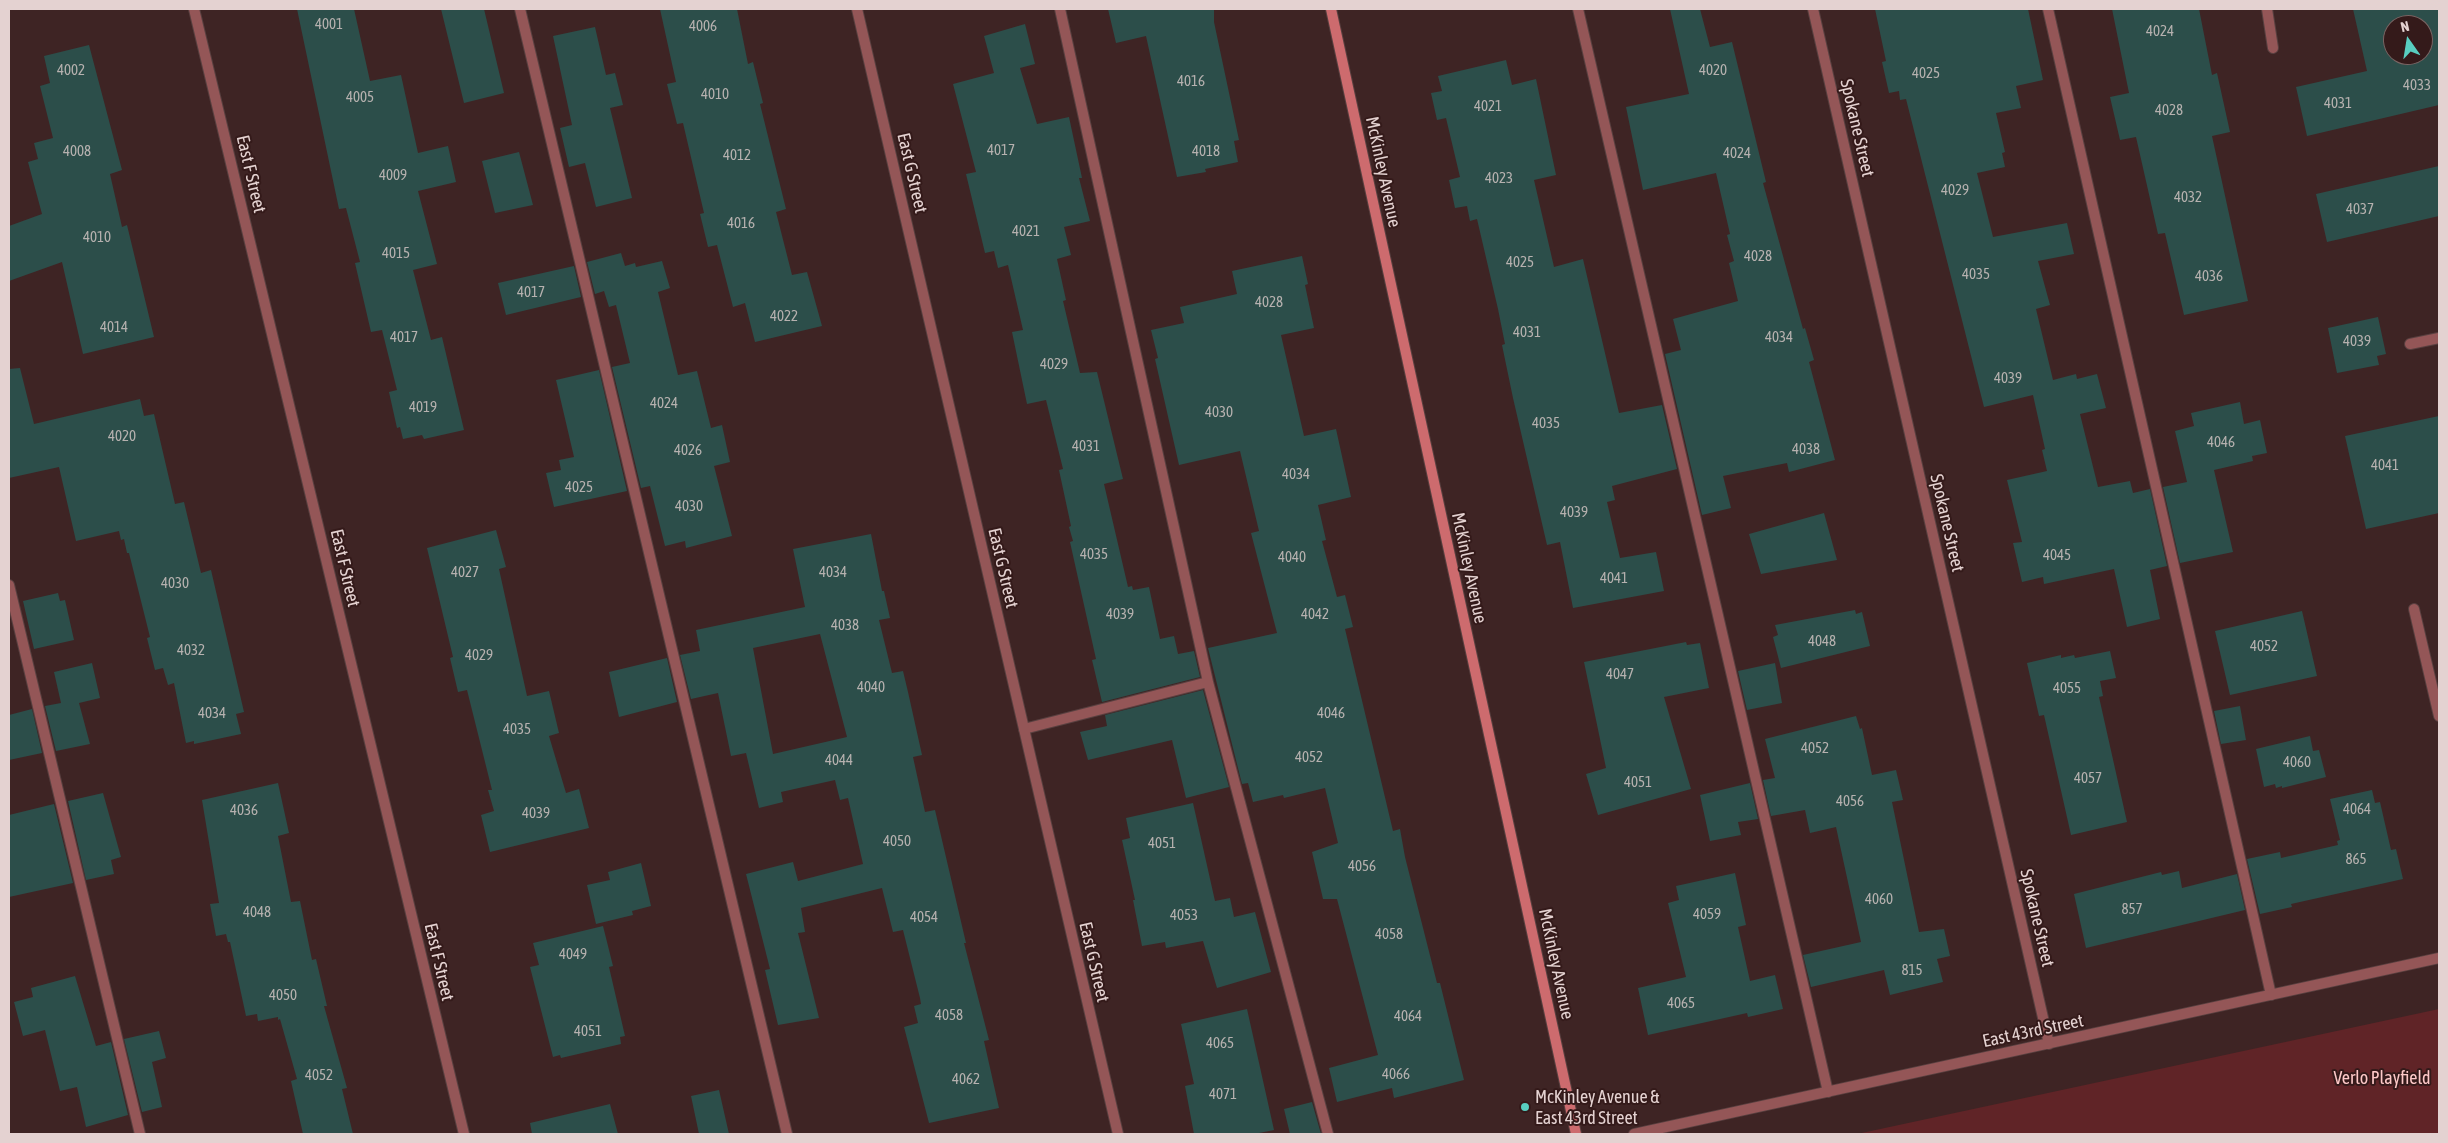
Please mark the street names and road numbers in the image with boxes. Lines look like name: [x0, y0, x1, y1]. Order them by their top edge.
street label: Spokane Street: [1835, 77, 1879, 179]
street label: McKinley Avenue: [1361, 115, 1405, 229]
street label: East G Street: [892, 131, 932, 215]
street label: East F Street: [232, 133, 270, 215]
street label: Spokane Street: [1925, 472, 1969, 574]
street label: McKinley Avenue: [1447, 511, 1491, 625]
street label: East G Street: [983, 526, 1023, 610]
street label: East F Street: [326, 527, 364, 609]
street label: Spokane Street: [2015, 867, 2059, 969]
street label: McKinley Avenue: [1534, 907, 1578, 1021]
street label: East G Street: [1074, 920, 1114, 1004]
street label: East F Street: [420, 921, 458, 1003]
street label: East 43rd Street: [1980, 1010, 2086, 1052]

